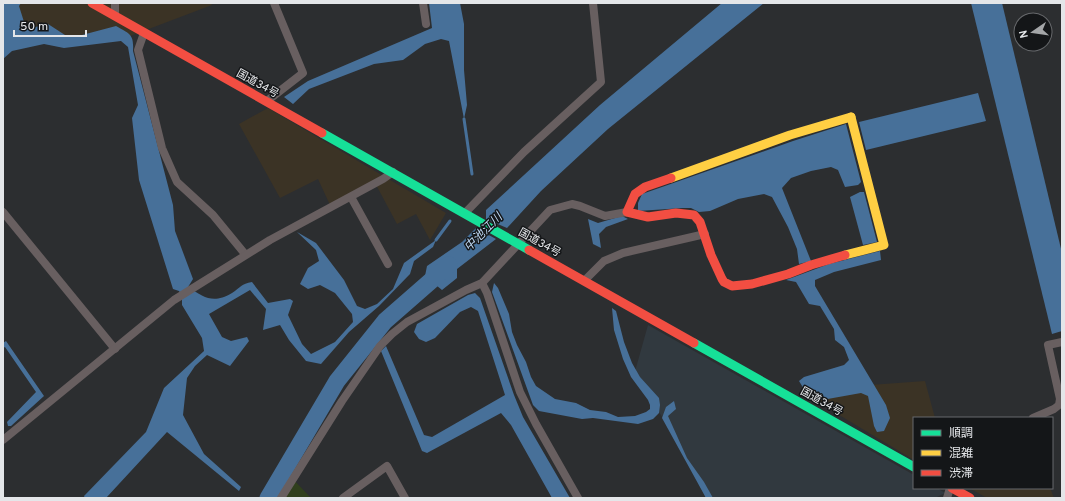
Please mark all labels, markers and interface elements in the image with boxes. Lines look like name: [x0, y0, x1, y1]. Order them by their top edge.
scale bar: [14, 12, 86, 38]
north arrow: [1013, 12, 1053, 52]
text: 50 m: [20, 19, 48, 35]
text: N: [1017, 29, 1032, 39]
street label: 国道34号: [234, 66, 281, 101]
water label: 中池江川: [461, 209, 508, 255]
street label: 国道34号: [516, 225, 563, 260]
street label: 国道34号: [798, 384, 845, 419]
legend: [913, 417, 1053, 489]
text: 順調: [949, 426, 973, 442]
text: 混雑: [949, 446, 973, 462]
text: 渋滞: [949, 466, 973, 482]

